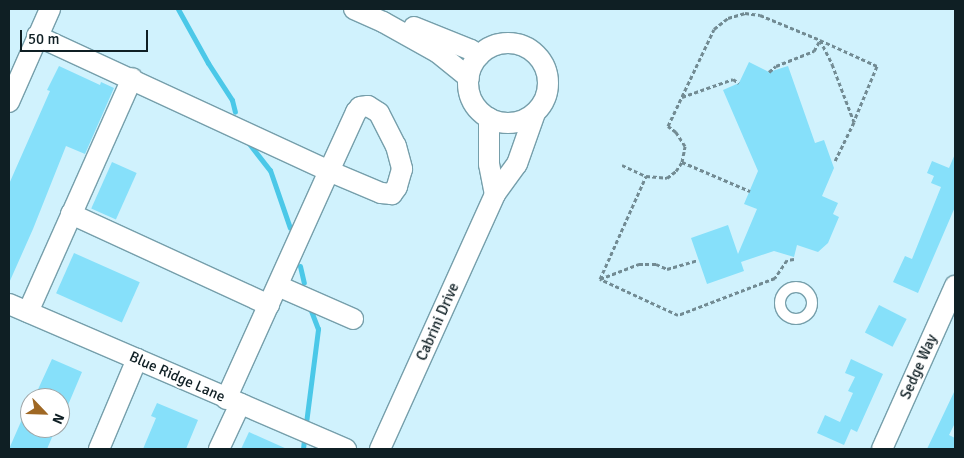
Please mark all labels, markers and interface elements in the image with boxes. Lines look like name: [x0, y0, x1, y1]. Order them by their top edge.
scale bar: [22, 20, 150, 52]
text: 50 m: [28, 30, 59, 48]
street label: Cabrini Drive: [413, 280, 463, 364]
street label: Sedge Way: [897, 332, 941, 402]
street label: Blue Ridge Lane: [126, 348, 228, 406]
north arrow: [20, 388, 70, 438]
text: N: [48, 411, 68, 427]

